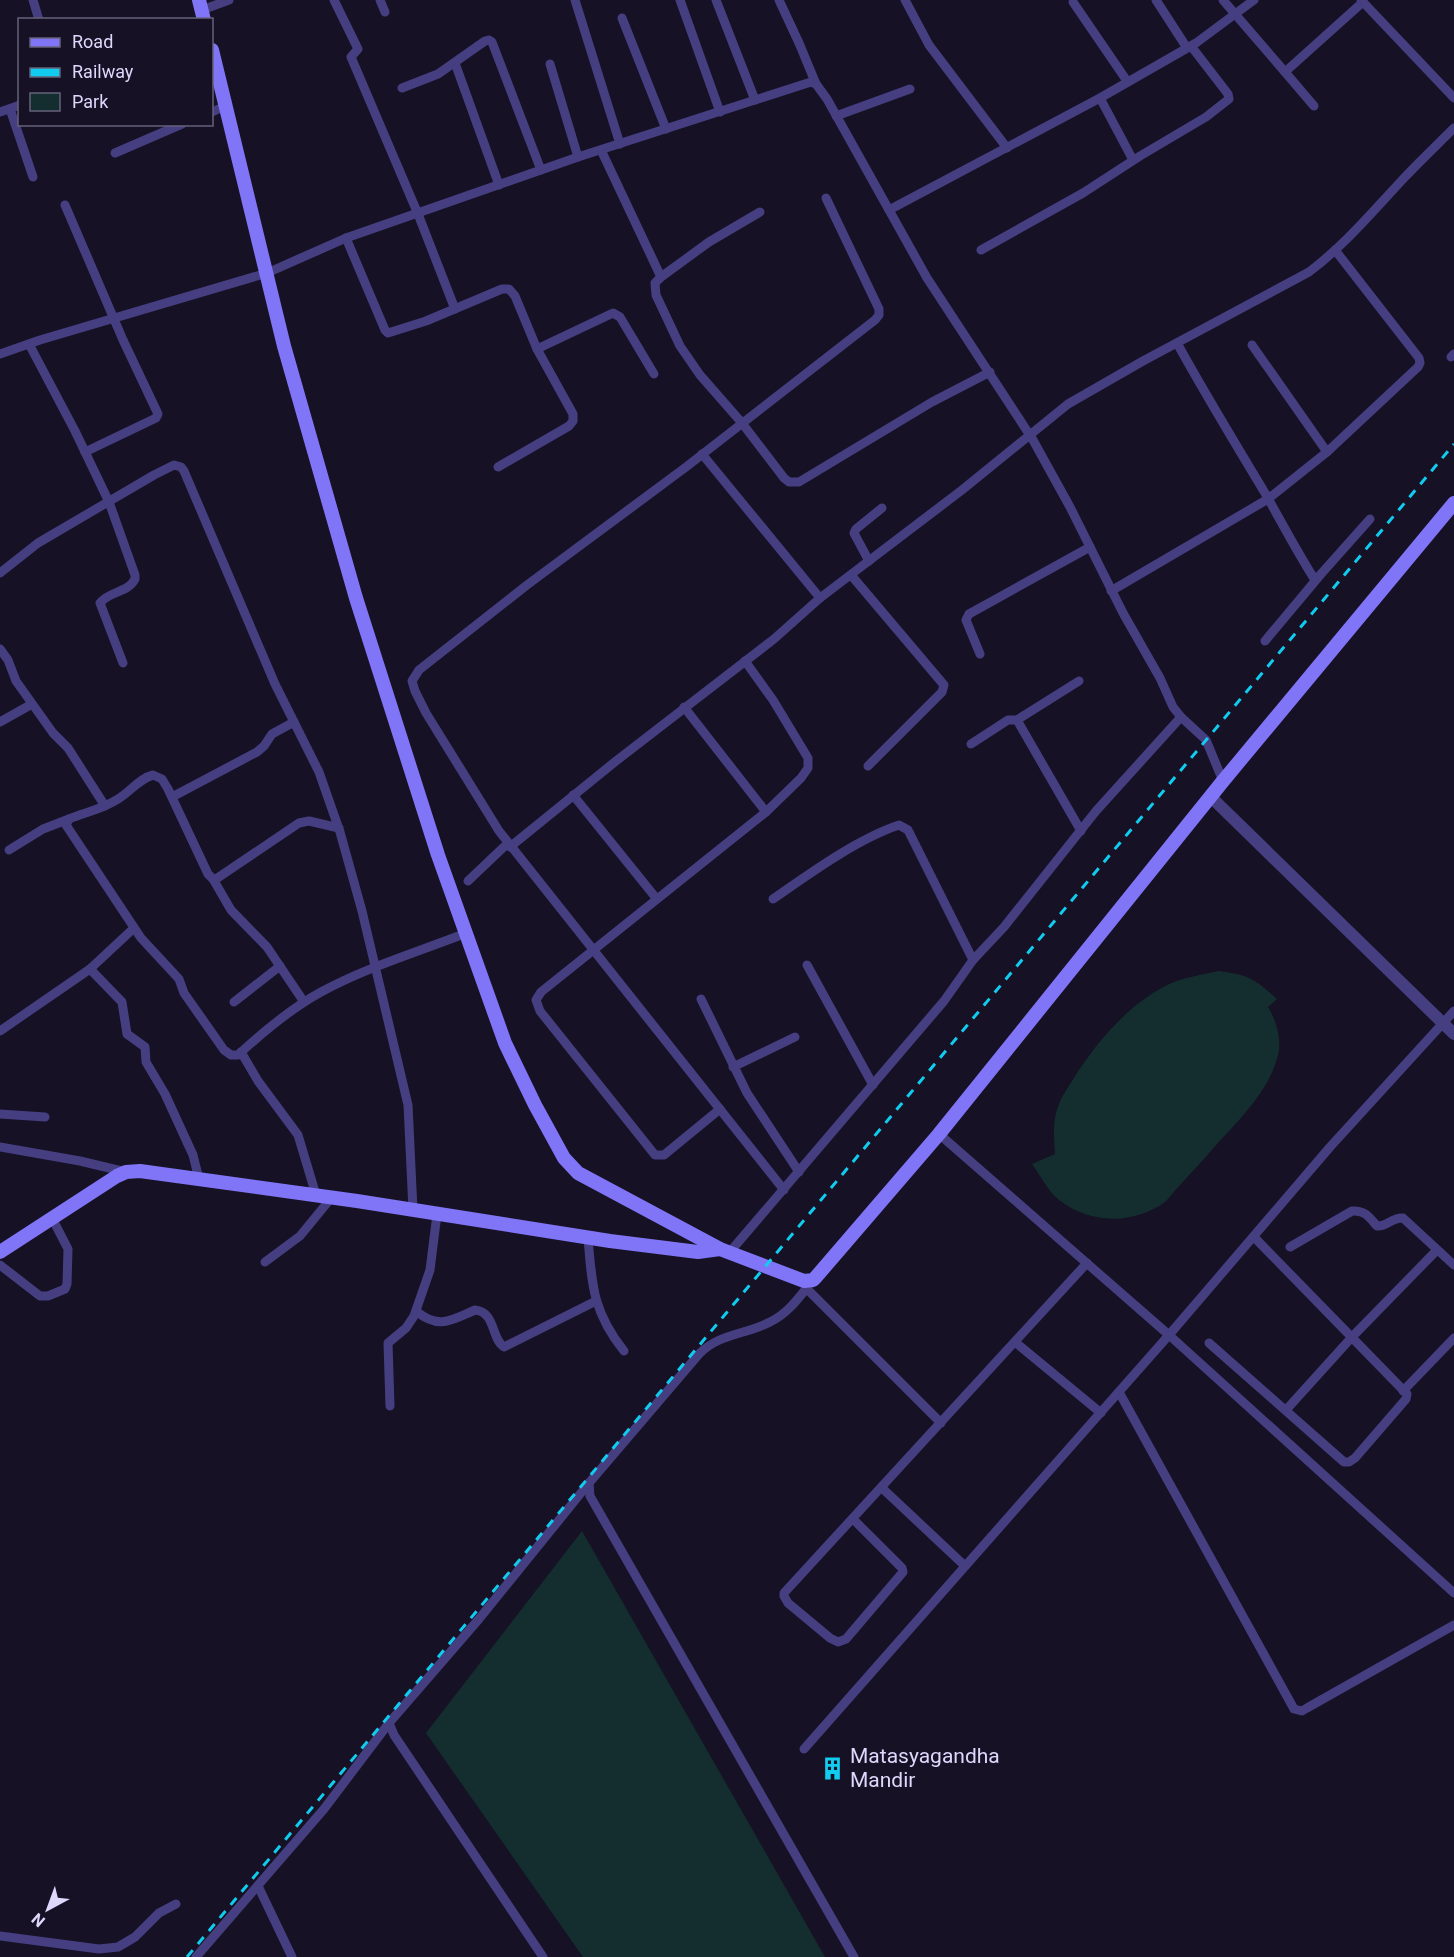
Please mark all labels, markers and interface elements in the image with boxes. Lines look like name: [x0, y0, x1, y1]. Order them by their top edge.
legend: [18, 18, 213, 126]
text: Road: [72, 31, 113, 52]
text: Railway: [72, 61, 134, 82]
text: Park: [72, 91, 109, 112]
place label: Matasyagandha Mandir: [850, 1744, 1000, 1792]
building icon: Matasyagandha Mandir: [819, 1755, 845, 1781]
north arrow: [18, 1879, 78, 1939]
text: N: [28, 1909, 49, 1931]

